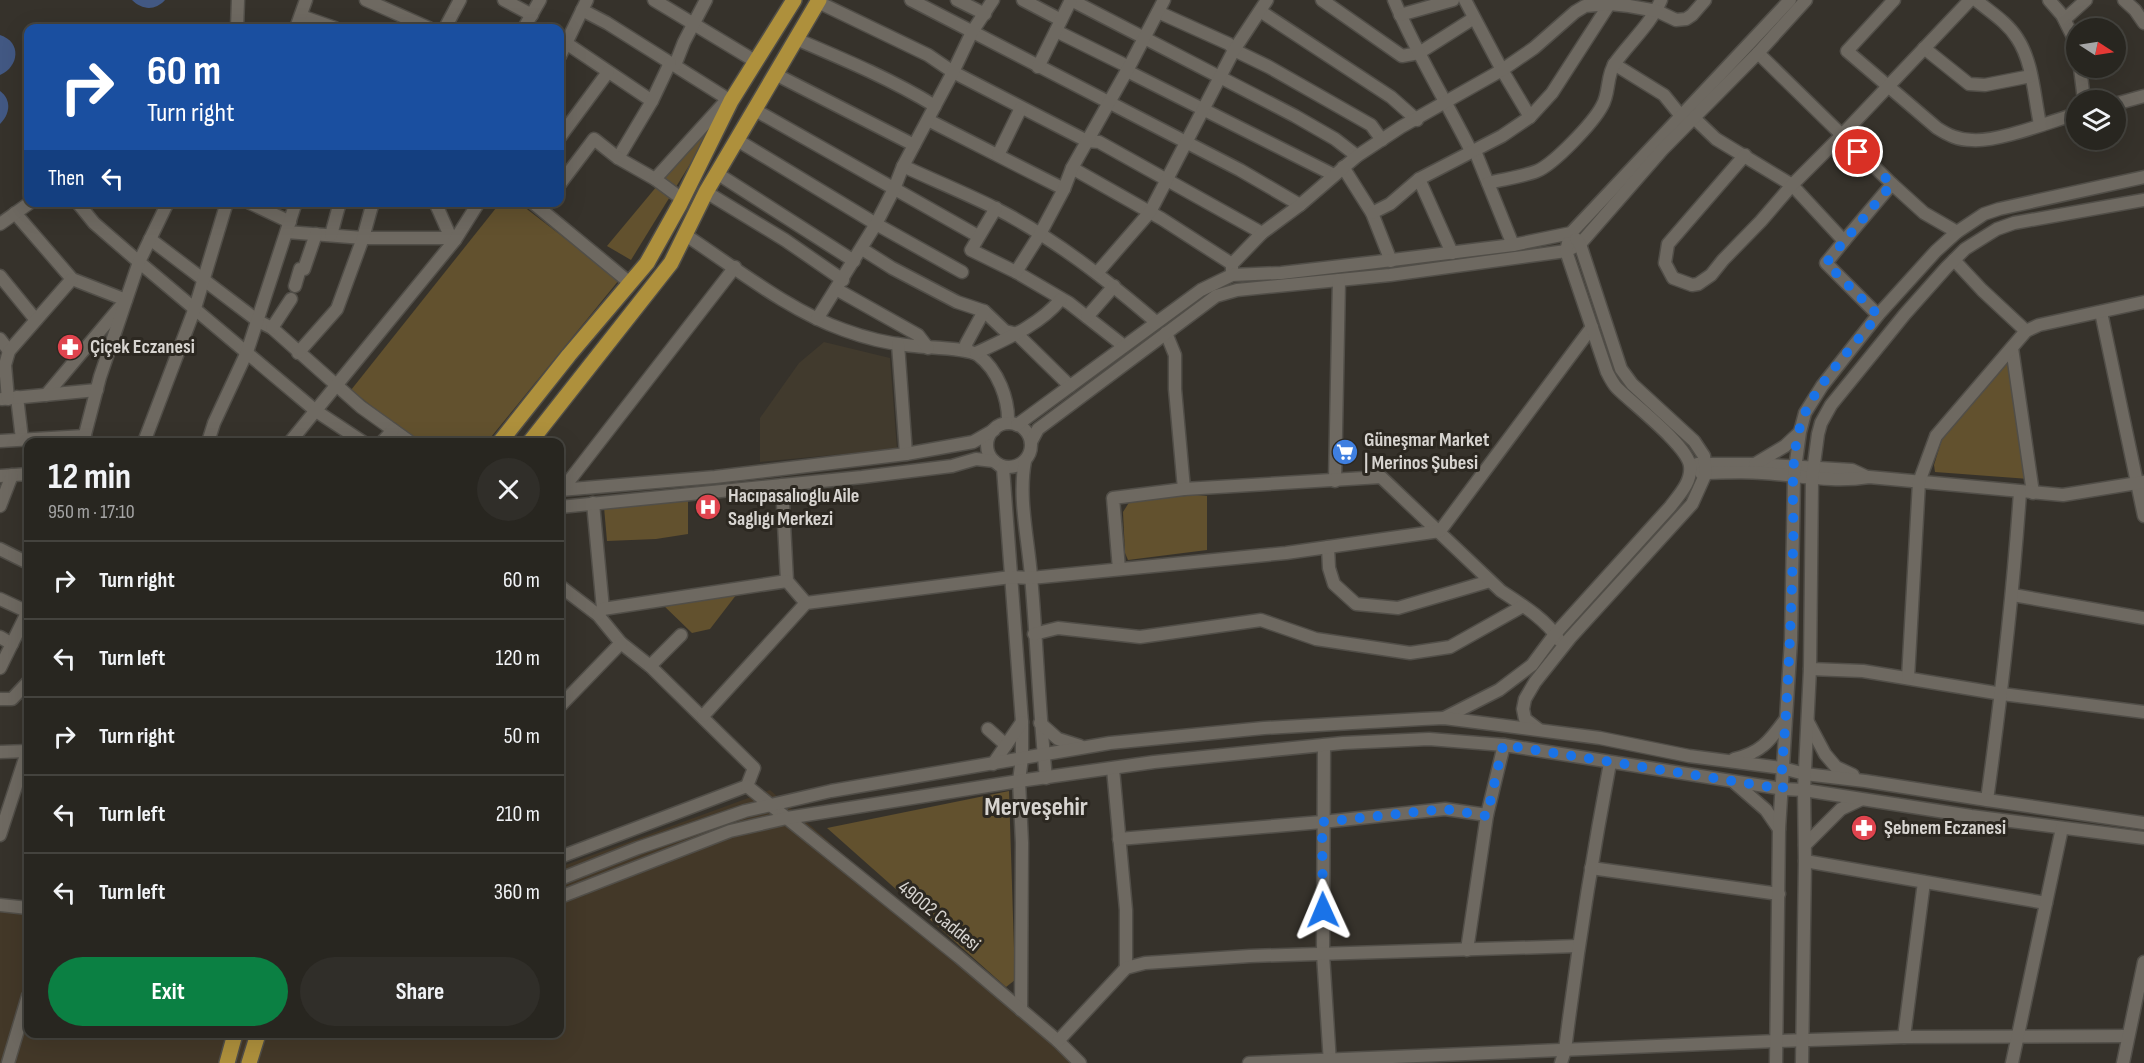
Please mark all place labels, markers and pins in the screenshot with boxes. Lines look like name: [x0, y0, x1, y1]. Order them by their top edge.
pin: [1832, 126, 1883, 177]
pharmacy icon: Çiçek Eczanesi: [55, 332, 85, 362]
place label: Çiçek Eczanesi: [90, 335, 195, 359]
place label: Güneşmar Market | Merinos Şubesi: [1364, 428, 1490, 475]
supermarket icon: Güneşmar Market | Merinos Şubesi: [1330, 437, 1360, 467]
place label: Hacıpasalıoglu Aile Saglıgı Merkezi: [728, 484, 859, 531]
hospital icon: Hacıpasalıoglu Aile Saglıgı Merkezi: [693, 492, 723, 522]
pharmacy icon: Şebnem Eczanesi: [1849, 813, 1879, 843]
place label: Şebnem Eczanesi: [1884, 816, 2006, 840]

